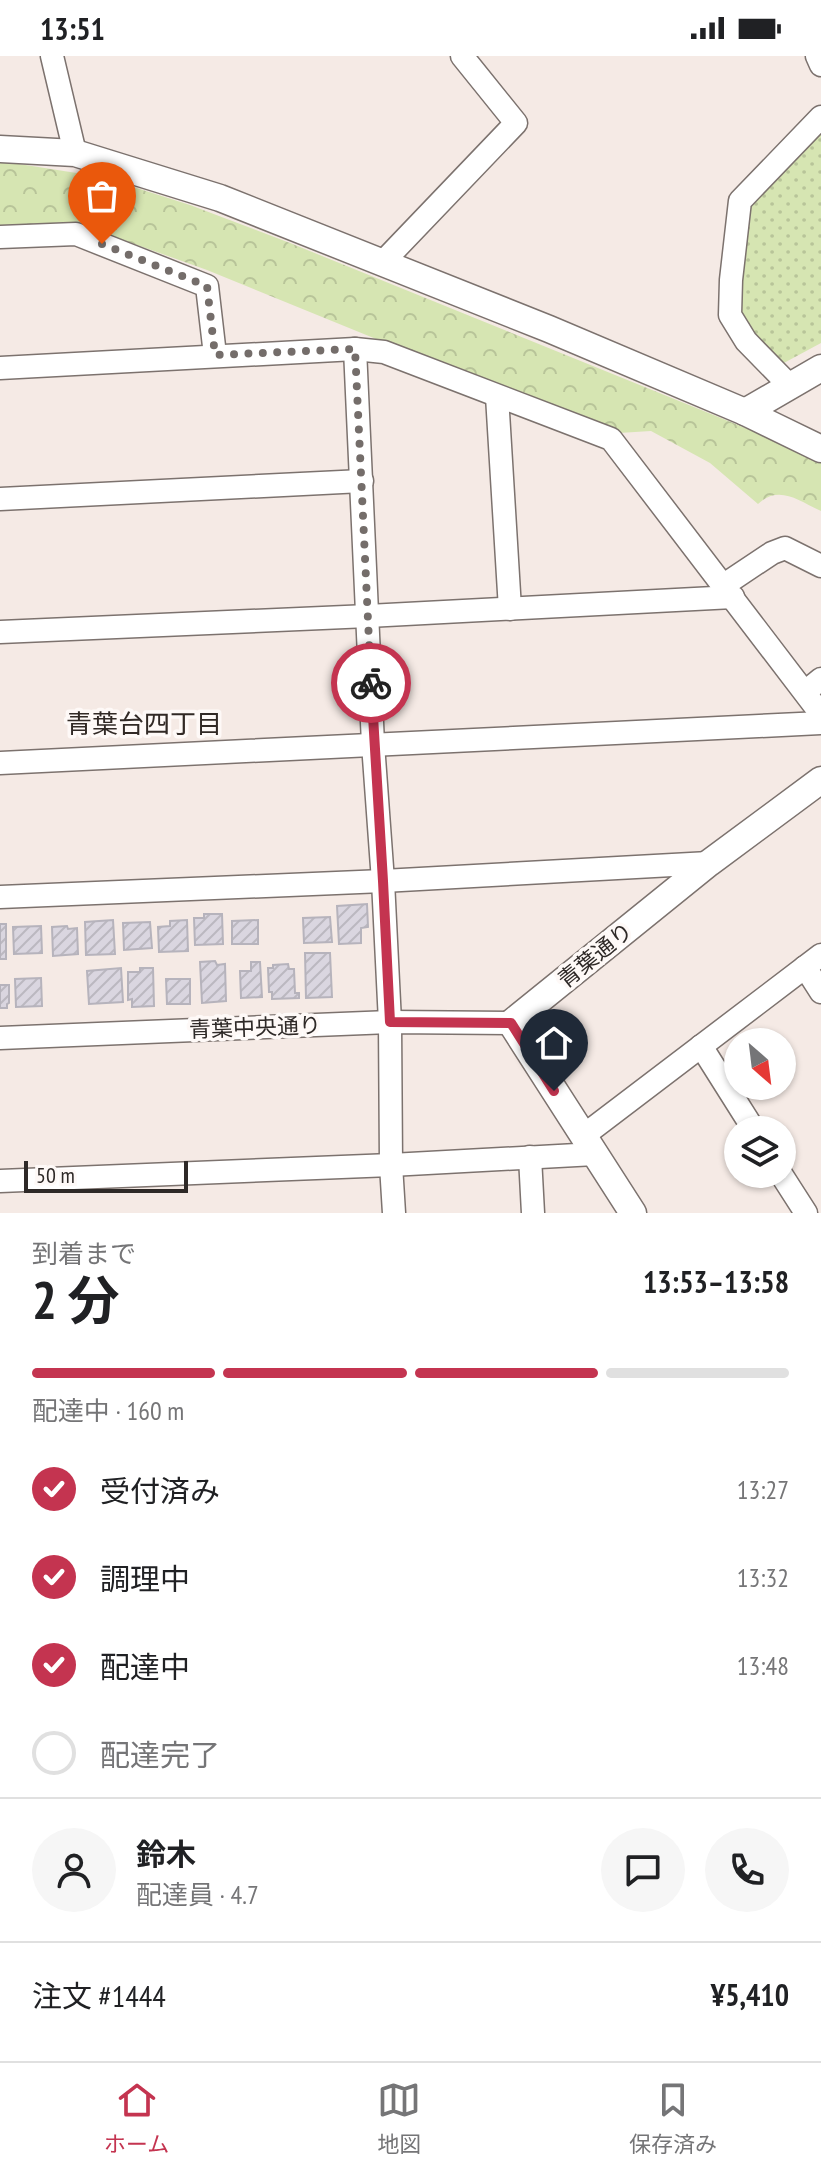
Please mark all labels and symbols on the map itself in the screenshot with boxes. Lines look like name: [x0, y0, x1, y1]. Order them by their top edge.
pin: [68, 162, 136, 244]
courier: [331, 643, 411, 723]
district label: 青葉台四丁目: [66, 707, 222, 740]
street label: 青葉通り: [552, 916, 638, 994]
pin: [520, 1009, 588, 1091]
street label: 青葉中央通り: [189, 1011, 321, 1043]
north arrow: [724, 1028, 796, 1100]
scale bar: [24, 1157, 188, 1193]

